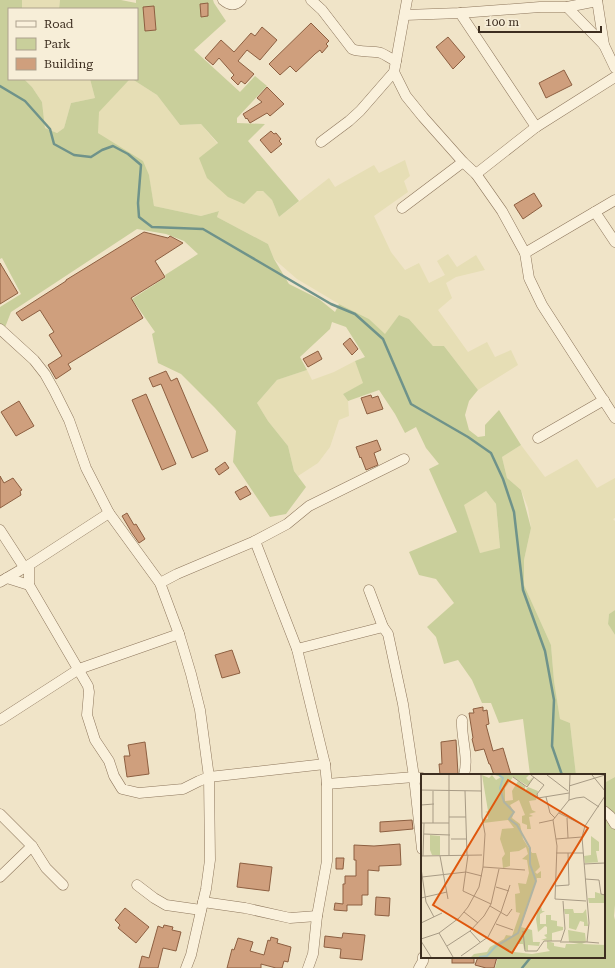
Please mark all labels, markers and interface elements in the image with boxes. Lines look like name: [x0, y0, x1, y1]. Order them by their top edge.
legend: [8, 8, 138, 80]
scale bar: [479, 8, 601, 34]
text: 100 m: [485, 15, 519, 29]
text: Road: [44, 17, 74, 31]
text: Park: [44, 37, 71, 51]
text: Building: [44, 57, 93, 71]
inset map: [421, 774, 605, 958]

